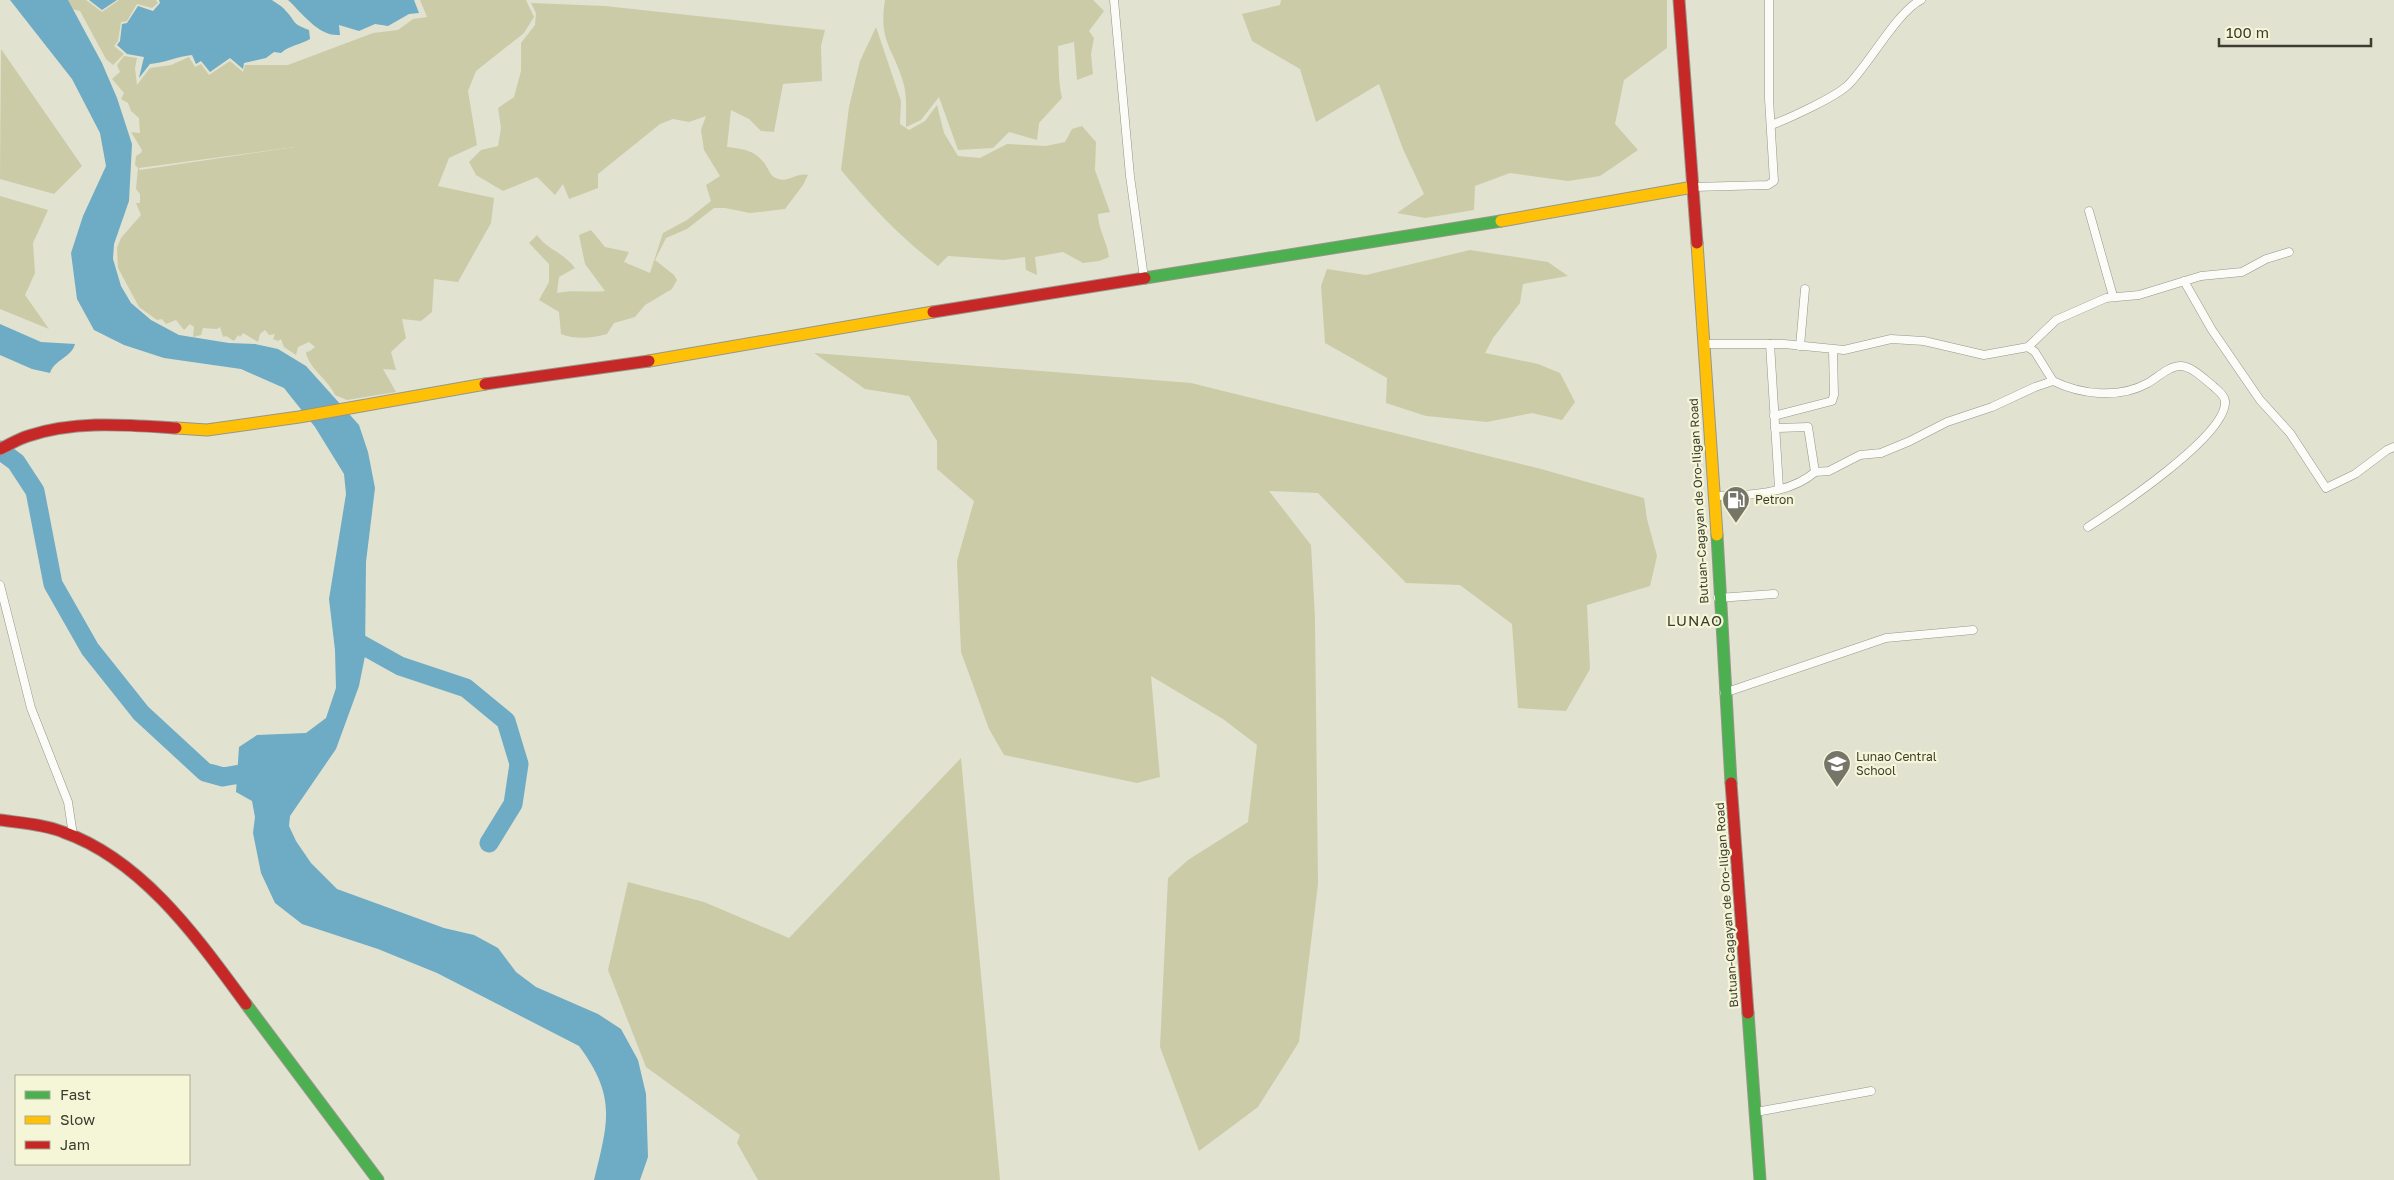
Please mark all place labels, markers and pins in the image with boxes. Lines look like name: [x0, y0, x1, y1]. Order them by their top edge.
fuel station icon: Petron: [1721, 485, 1751, 524]
place label: Petron: [1755, 492, 1794, 507]
school or university icon: Lunao Central School: [1822, 749, 1852, 788]
place label: Lunao Central School: [1856, 749, 1937, 778]

